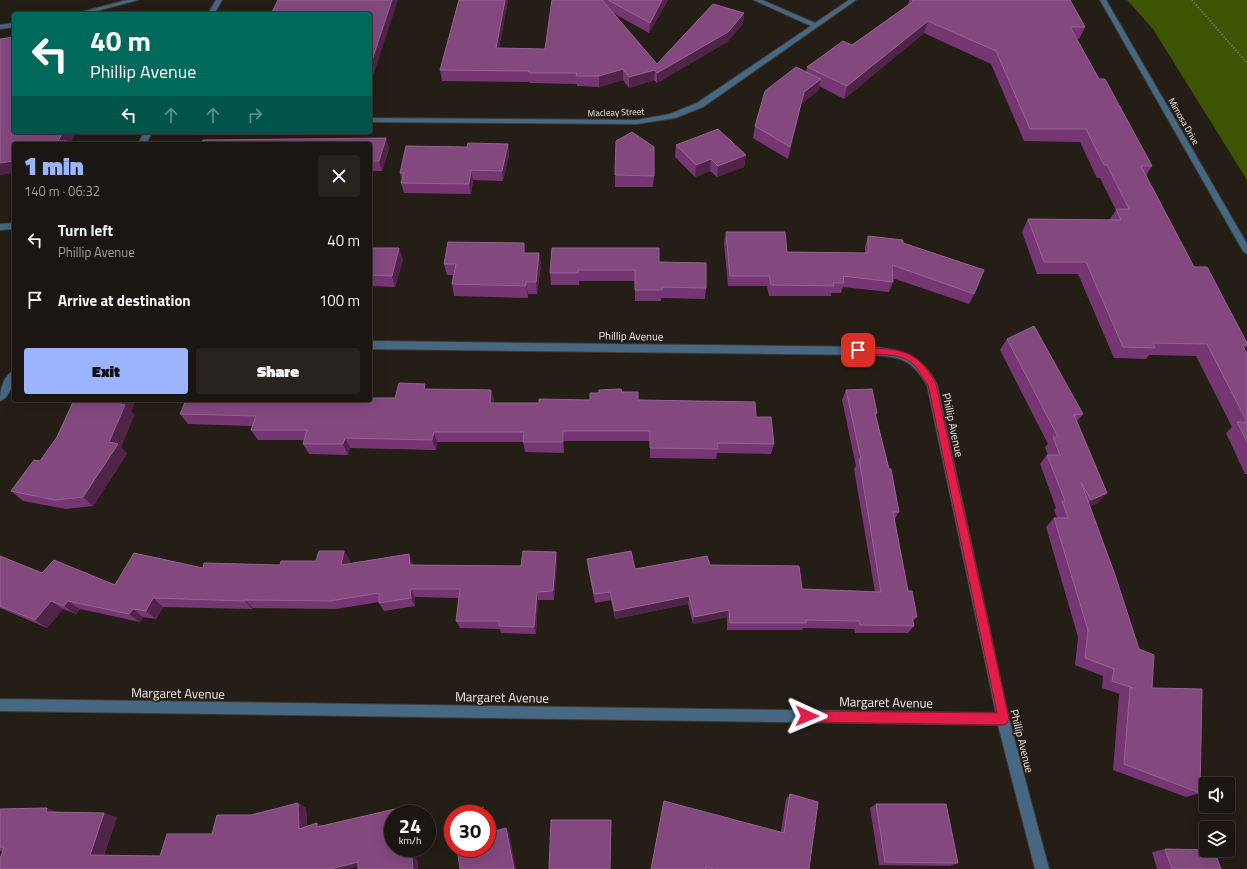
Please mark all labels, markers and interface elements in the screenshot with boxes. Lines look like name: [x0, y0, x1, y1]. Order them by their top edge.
text: 40 m: [90, 19, 151, 62]
icon: left: [24, 28, 76, 80]
text: Phillip Avenue: [90, 58, 196, 85]
street label: Mimosa Drive: [1165, 95, 1203, 147]
icon: left: [118, 104, 140, 126]
icon: ahead: [160, 104, 182, 126]
icon: ahead: [202, 104, 224, 126]
icon: right: [244, 104, 266, 126]
street label: Macleay Street: [587, 104, 645, 119]
text: 1 min: [24, 148, 84, 184]
button: close: [318, 155, 360, 197]
text: 140 m · 06:32: [24, 181, 100, 201]
text: Turn left: [58, 219, 113, 242]
icon: left: [24, 229, 46, 251]
text: 40 m: [327, 229, 360, 252]
text: Phillip Avenue: [58, 242, 135, 262]
icon: arrive: [24, 289, 46, 311]
text: Arrive at destination: [58, 289, 191, 312]
text: 100 m: [319, 289, 360, 312]
street label: Phillip Avenue: [598, 327, 664, 345]
pin: [841, 333, 875, 367]
icon: arrive: [847, 339, 869, 361]
button: Exit: [24, 348, 188, 394]
button: Share: [196, 348, 360, 394]
street label: Phillip Avenue: [938, 392, 968, 459]
street label: Margaret Avenue: [131, 682, 225, 704]
street label: Margaret Avenue: [455, 686, 549, 708]
street label: Margaret Avenue: [839, 691, 933, 713]
position arrow: [786, 695, 828, 737]
street label: Phillip Avenue: [1006, 708, 1038, 775]
map controls: [1199, 777, 1235, 857]
button: sound: [1199, 777, 1235, 813]
speed limit sign: 30: [444, 805, 496, 857]
text: 24: [399, 810, 421, 841]
button: layers: [1199, 821, 1235, 857]
text: km/h: [399, 833, 421, 848]

